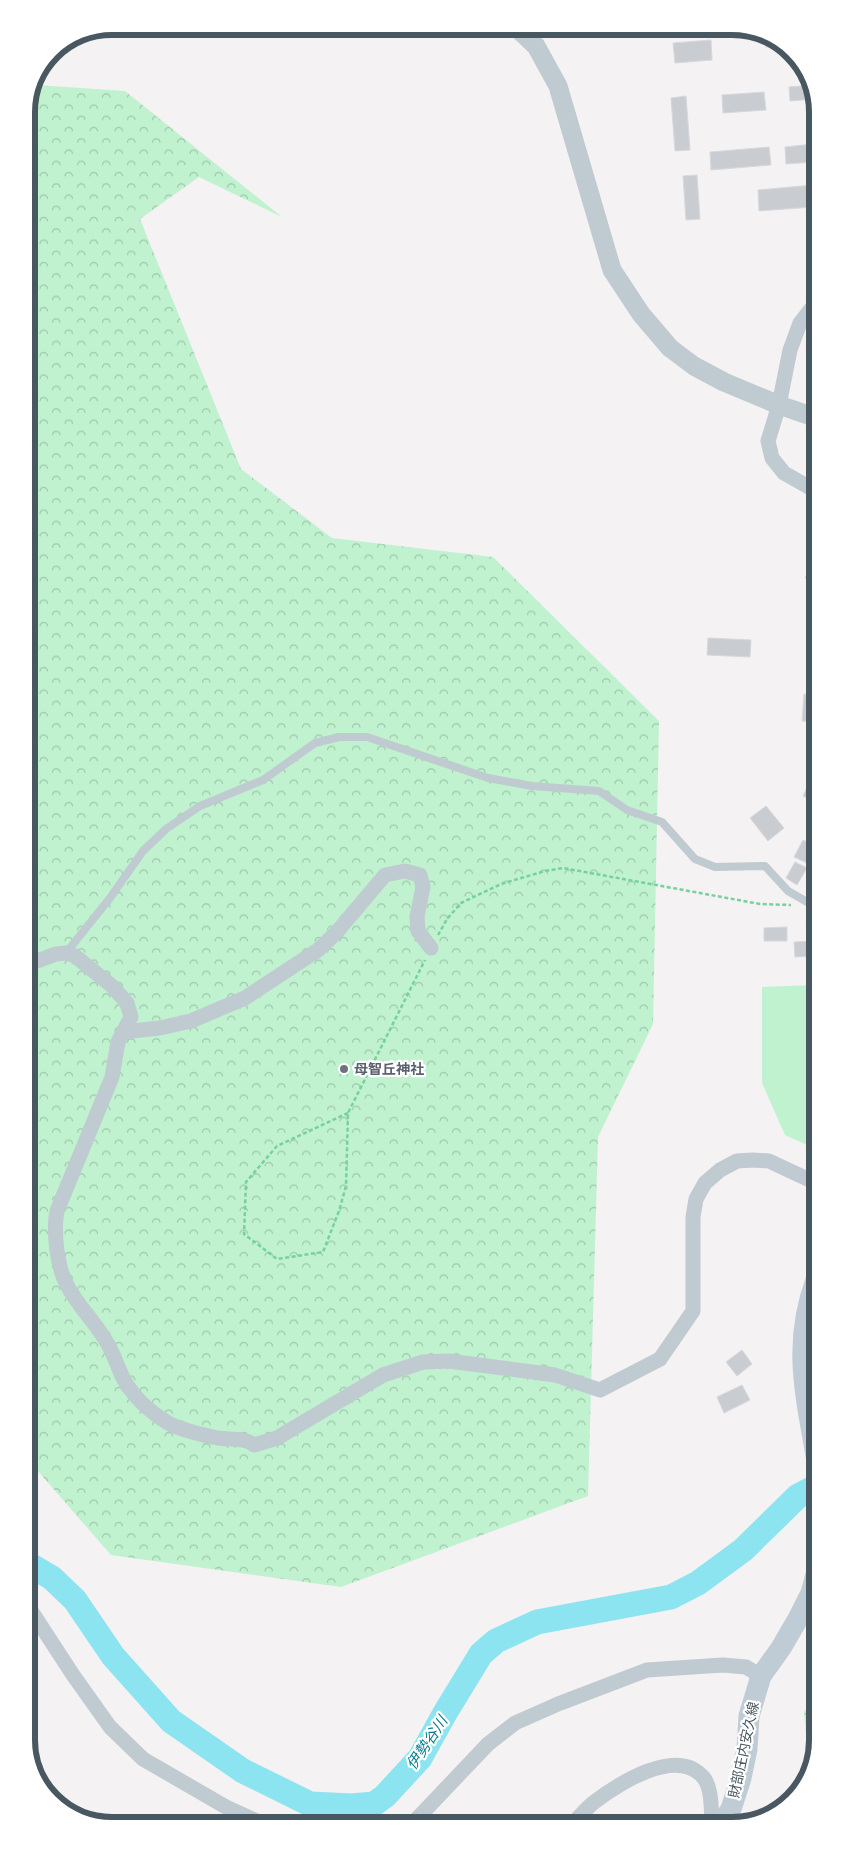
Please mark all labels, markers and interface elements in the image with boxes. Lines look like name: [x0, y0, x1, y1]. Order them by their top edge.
place label: 母智丘神社: [354, 1061, 424, 1078]
marker: 母智丘神社: [338, 1063, 350, 1075]
street label: 財部庄内安久線: [725, 1700, 763, 1800]
water label: 伊勢谷川: [403, 1711, 452, 1773]

